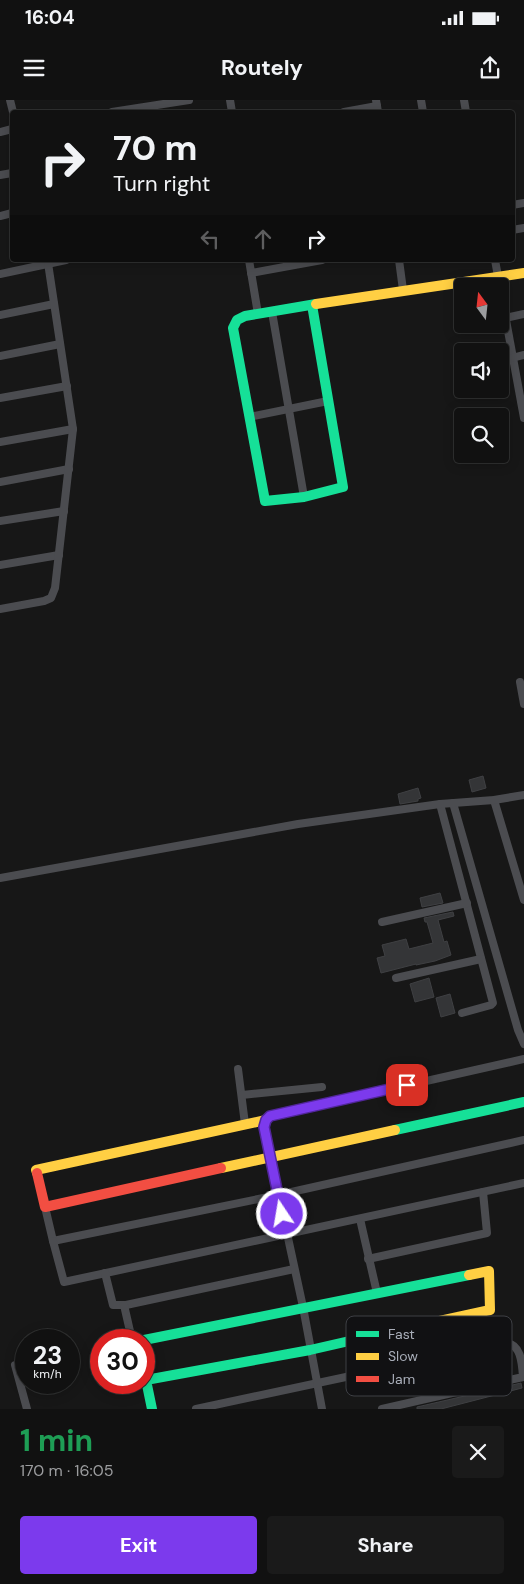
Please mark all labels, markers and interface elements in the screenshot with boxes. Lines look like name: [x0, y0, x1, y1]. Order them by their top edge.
text: 16:04: [25, 5, 75, 30]
text: Routely: [221, 53, 303, 82]
icon: menu: [20, 54, 48, 82]
icon: share: [476, 54, 504, 82]
text: 70 m: [113, 125, 197, 171]
icon: right: [30, 130, 95, 195]
text: Turn right: [113, 169, 210, 198]
icon: left: [196, 225, 224, 253]
icon: ahead: [249, 225, 277, 253]
icon: right: [302, 225, 330, 253]
north arrow: [454, 278, 509, 332]
map controls: [454, 278, 509, 463]
button: sound: [454, 343, 509, 398]
button: search: [454, 408, 509, 463]
pin: [386, 1064, 428, 1106]
icon: arrive: [393, 1071, 421, 1099]
position arrow: [255, 1187, 307, 1239]
legend: [346, 1316, 512, 1396]
text: Fast: [388, 1325, 415, 1343]
speed limit sign: 30: [90, 1329, 155, 1394]
text: 23: [33, 1339, 62, 1372]
text: Slow: [388, 1347, 418, 1365]
text: km/h: [33, 1366, 62, 1382]
text: Jam: [388, 1370, 415, 1388]
text: 1 min: [20, 1421, 93, 1460]
button: close: [452, 1426, 504, 1478]
text: 170 m · 16:05: [20, 1460, 113, 1481]
button: Exit: [20, 1516, 257, 1574]
button: Share: [267, 1516, 504, 1574]

